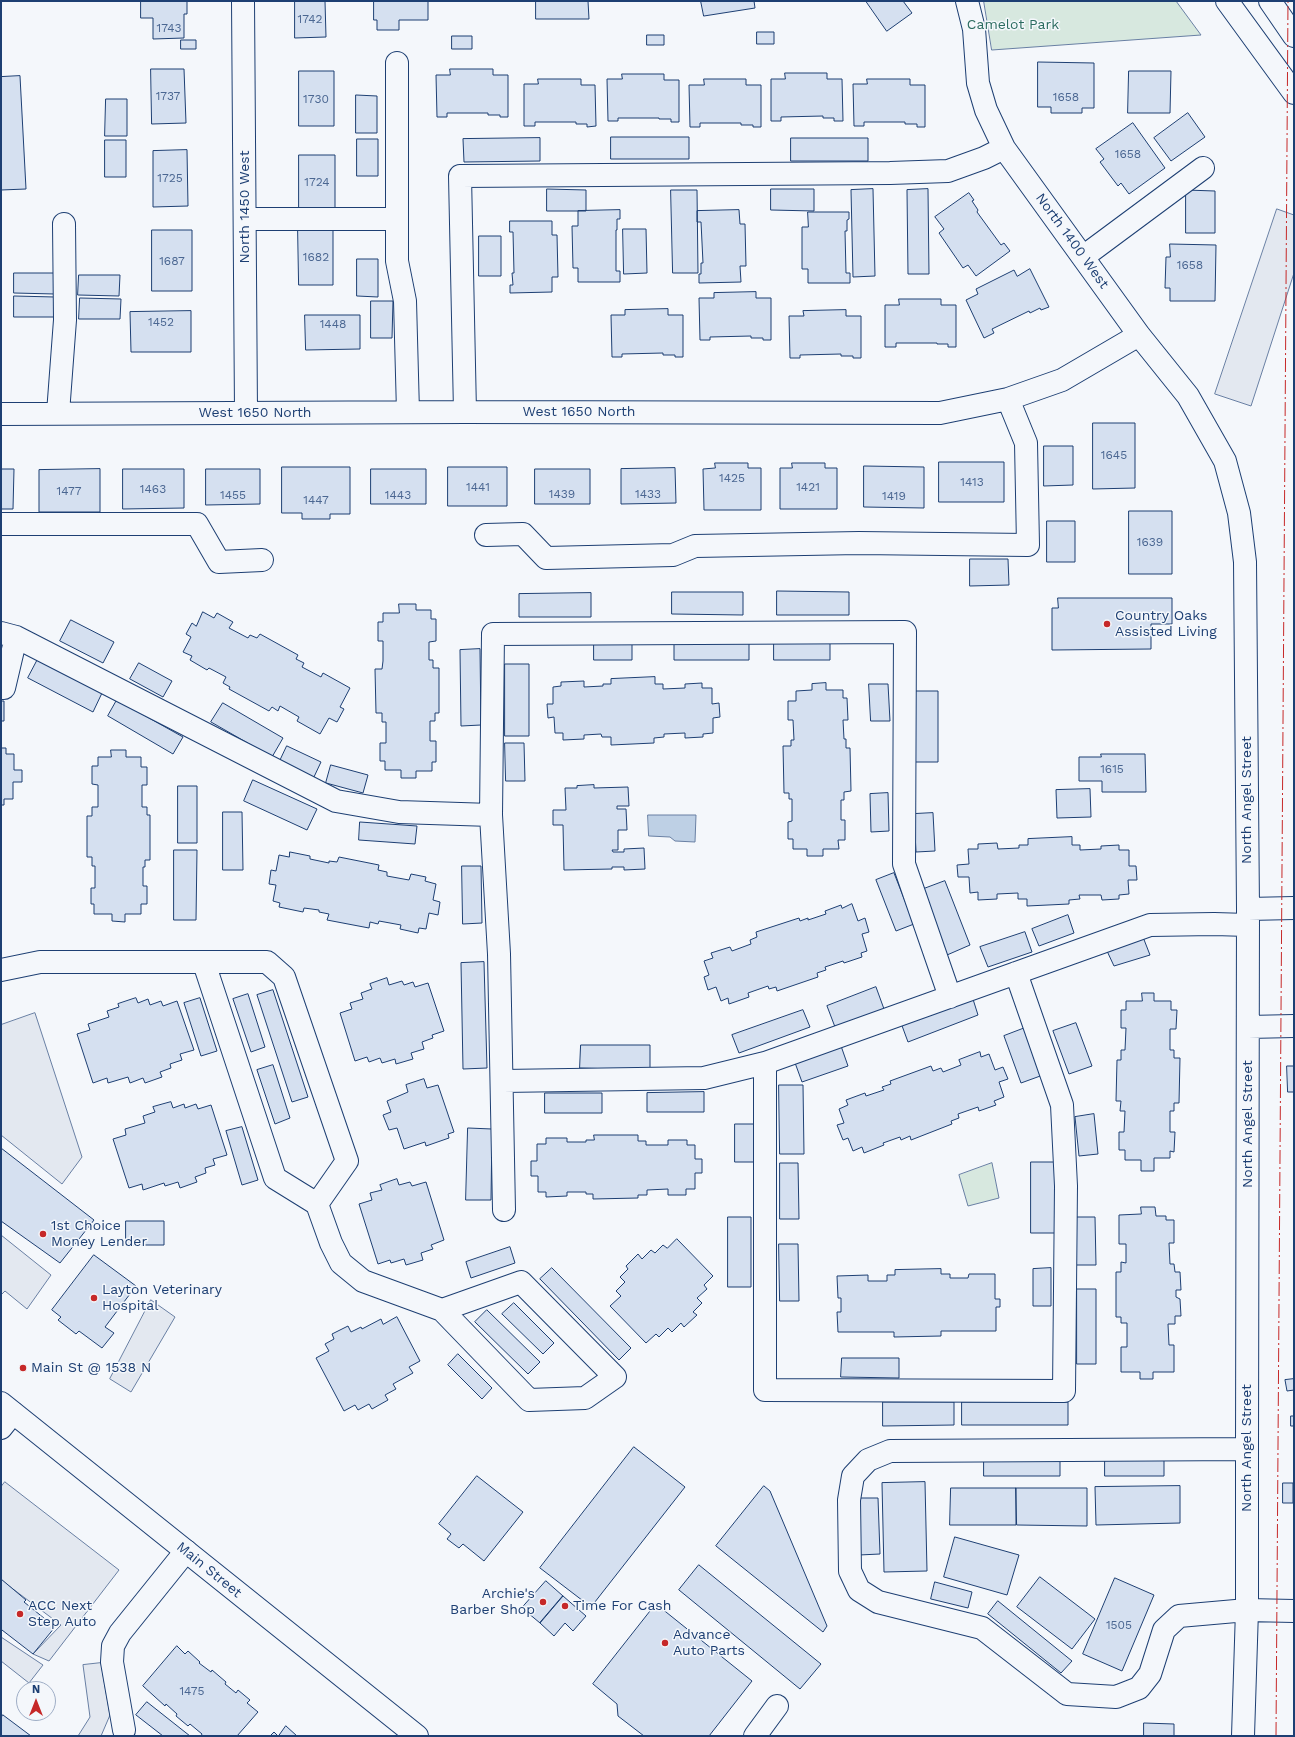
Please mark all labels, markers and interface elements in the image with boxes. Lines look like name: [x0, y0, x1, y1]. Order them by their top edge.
house number: 1742: [298, 12, 322, 26]
park label: Camelot Park: [967, 17, 1059, 33]
house number: 1743: [157, 21, 181, 35]
house number: 1737: [156, 89, 180, 103]
house number: 1658: [1053, 90, 1079, 104]
house number: 1730: [303, 92, 329, 106]
house number: 1658: [1115, 147, 1141, 161]
street label: North 1450 West: [237, 150, 253, 264]
house number: 1725: [157, 171, 183, 185]
house number: 1724: [304, 175, 330, 189]
street label: North 1400 West: [1032, 190, 1112, 292]
house number: 1682: [303, 250, 329, 264]
house number: 1687: [159, 254, 185, 268]
house number: 1658: [1177, 258, 1203, 272]
house number: 1452: [148, 315, 174, 329]
house number: 1448: [320, 317, 346, 331]
street label: West 1650 North: [522, 404, 636, 420]
street label: West 1650 North: [198, 405, 312, 421]
house number: 1645: [1101, 448, 1127, 462]
house number: 1425: [719, 471, 745, 485]
house number: 1413: [960, 475, 984, 489]
house number: 1441: [466, 480, 490, 494]
house number: 1421: [796, 480, 820, 494]
house number: 1463: [140, 482, 166, 496]
house number: 1477: [57, 484, 81, 498]
house number: 1439: [549, 487, 575, 501]
house number: 1433: [635, 487, 661, 501]
house number: 1455: [220, 488, 246, 502]
house number: 1443: [385, 488, 411, 502]
house number: 1419: [882, 489, 906, 503]
house number: 1447: [303, 493, 329, 507]
house number: 1639: [1137, 535, 1163, 549]
place label: Country Oaks Assisted Living: [1115, 608, 1217, 640]
marker: Country Oaks Assisted Living: [1102, 619, 1112, 629]
street label: North Angel Street: [1239, 736, 1255, 864]
house number: 1615: [1100, 762, 1124, 776]
street label: North Angel Street: [1240, 1060, 1256, 1188]
place label: 1st Choice Money Lender: [51, 1218, 147, 1250]
marker: 1st Choice Money Lender: [38, 1229, 48, 1239]
place label: Layton Veterinary Hospital: [102, 1282, 222, 1314]
marker: Layton Veterinary Hospital: [89, 1293, 99, 1303]
place label: Main St @ 1538 N: [31, 1360, 151, 1376]
marker: Main St @ 1538 N: [18, 1363, 28, 1373]
street label: North Angel Street: [1239, 1384, 1255, 1512]
street label: Main Street: [173, 1539, 245, 1601]
place label: Archie's Barber Shop: [450, 1586, 535, 1618]
marker: Archie's Barber Shop: [538, 1597, 548, 1607]
place label: ACC Next Step Auto: [28, 1598, 96, 1630]
place label: Time For Cash: [573, 1598, 671, 1614]
marker: Time For Cash: [560, 1601, 570, 1611]
marker: ACC Next Step Auto: [15, 1609, 25, 1619]
house number: 1505: [1106, 1618, 1132, 1632]
place label: Advance Auto Parts: [673, 1627, 745, 1660]
marker: Advance Auto Parts: [660, 1638, 670, 1648]
north arrow: [16, 1681, 56, 1721]
text: N: [32, 1683, 40, 1696]
house number: 1475: [179, 1684, 205, 1698]

